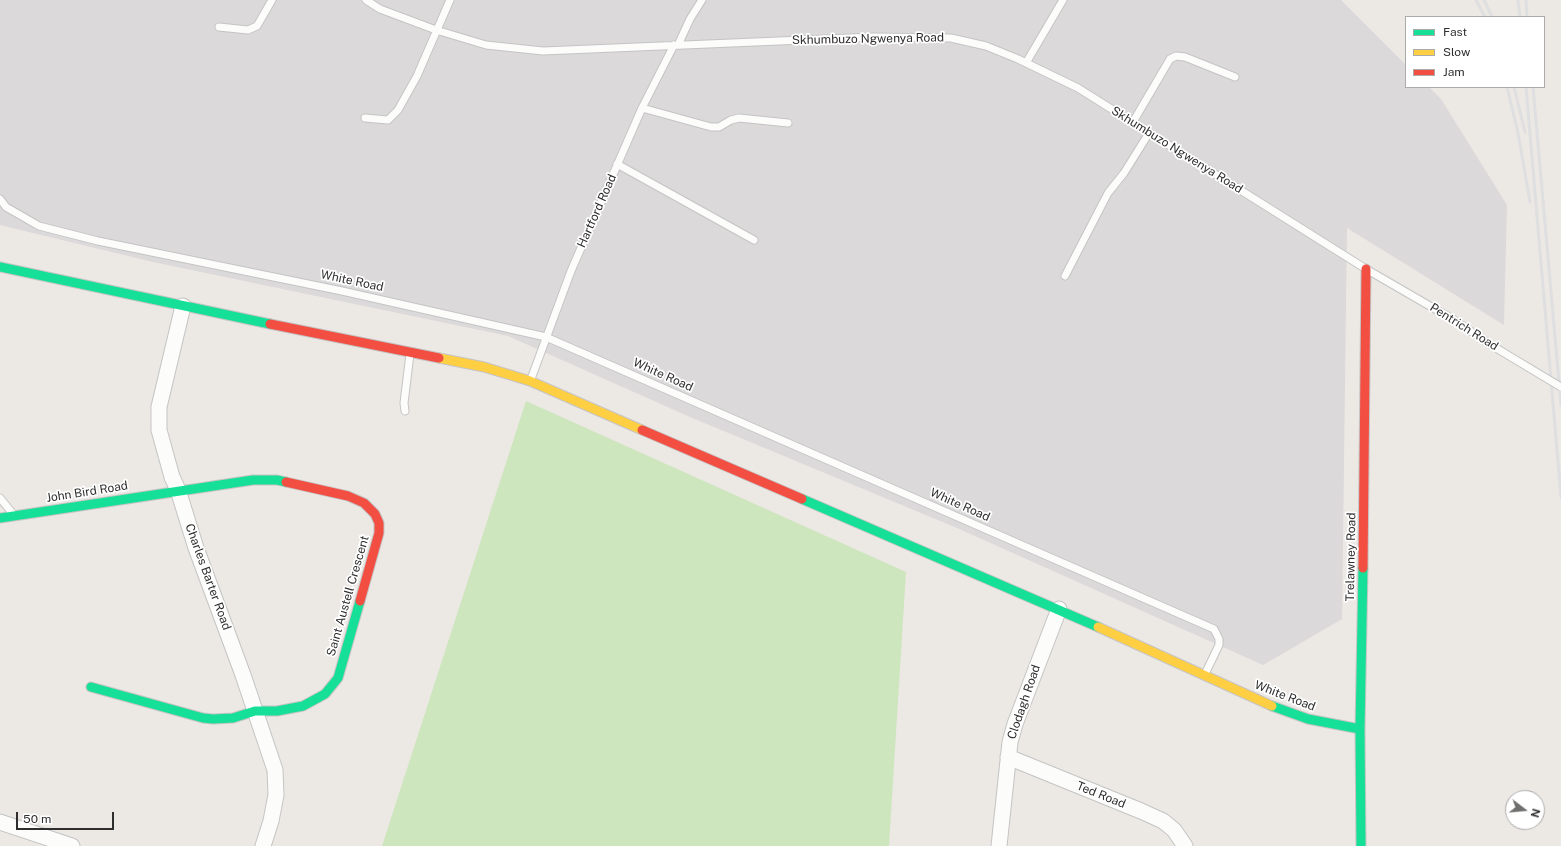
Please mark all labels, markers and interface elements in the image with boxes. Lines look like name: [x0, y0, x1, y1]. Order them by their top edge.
legend: [1405, 16, 1545, 88]
text: Fast: [1443, 25, 1467, 39]
street label: Skhumbuzo Ngwenya Road: [792, 30, 944, 48]
text: Slow: [1443, 45, 1470, 59]
text: Jam: [1443, 65, 1465, 79]
street label: Skhumbuzo Ngwenya Road: [1109, 104, 1245, 196]
street label: Hartford Road: [574, 172, 620, 250]
street label: White Road: [319, 267, 385, 295]
street label: Pentrich Road: [1427, 300, 1501, 354]
street label: White Road: [631, 355, 695, 395]
street label: John Bird Road: [45, 478, 129, 506]
street label: White Road: [928, 485, 992, 525]
street label: Trelawney Road: [1343, 512, 1359, 602]
street label: Charles Barter Road: [182, 522, 234, 632]
street label: Saint Austell Crescent: [324, 534, 372, 658]
street label: Clodagh Road: [1005, 663, 1043, 741]
street label: White Road: [1253, 678, 1317, 714]
street label: Ted Road: [1074, 779, 1128, 811]
north arrow: [1505, 790, 1545, 830]
scale bar: [18, 804, 116, 830]
text: N: [1529, 807, 1543, 819]
text: 50 m: [23, 812, 51, 826]

